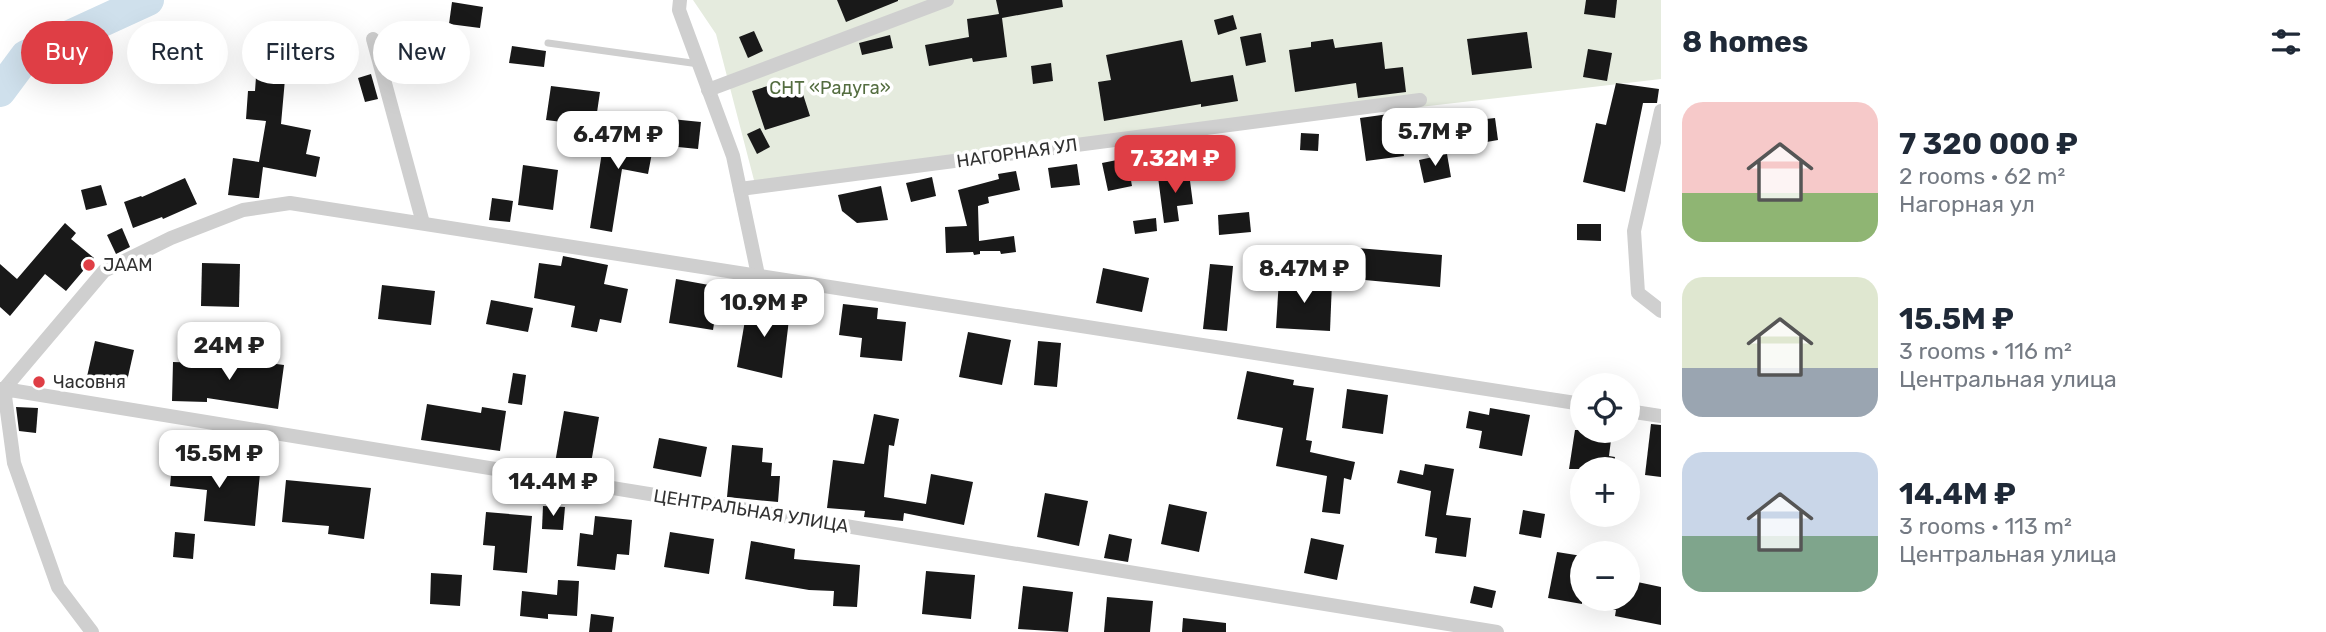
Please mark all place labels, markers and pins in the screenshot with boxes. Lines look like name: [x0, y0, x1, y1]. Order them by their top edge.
pin: 5.7M ₽: [1378, 108, 1492, 168]
pin: 6.47M ₽: [553, 111, 683, 171]
pin: 7.32M ₽: [1110, 136, 1240, 195]
pin: 8.47M ₽: [1239, 246, 1369, 305]
place label: JAAM: [103, 254, 153, 276]
marker: JAAM: [81, 257, 97, 273]
pin: 10.9M ₽: [699, 280, 829, 339]
pin: 24M ₽: [180, 322, 278, 382]
place label: Часовня: [53, 371, 126, 393]
marker: Часовня: [31, 374, 47, 390]
pin: 15.5M ₽: [154, 430, 284, 490]
pin: 14.4M ₽: [488, 458, 618, 518]

